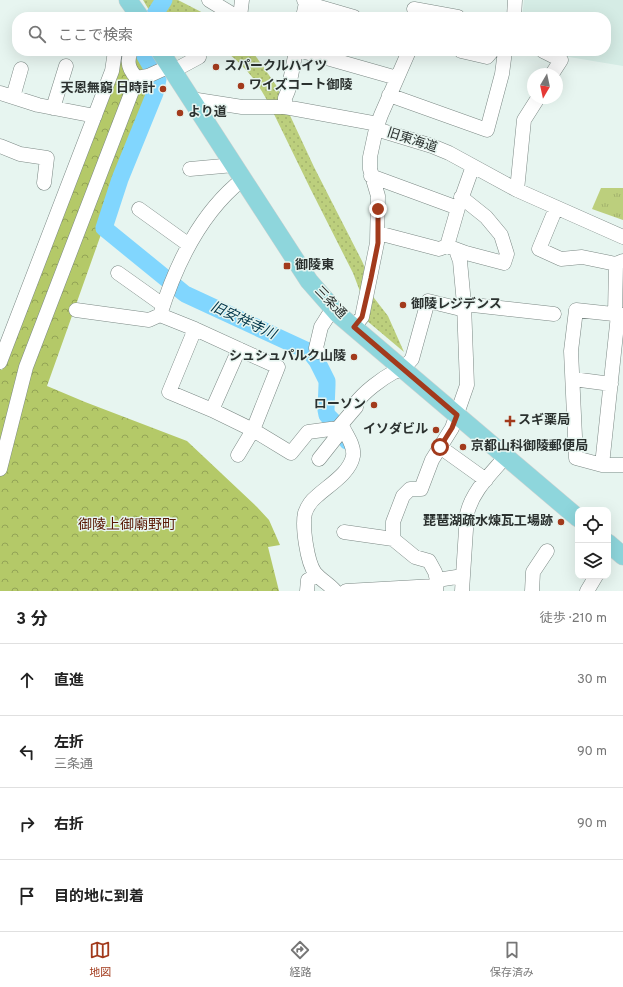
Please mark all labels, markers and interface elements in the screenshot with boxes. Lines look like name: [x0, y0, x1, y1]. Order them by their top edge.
search box: [12, 12, 611, 56]
icon: search: [26, 23, 48, 45]
text: ここで検索: [58, 27, 133, 46]
place label: スパークルハイツ: [224, 59, 327, 75]
marker: スパークルハイツ: [211, 62, 221, 72]
north arrow: [527, 68, 563, 104]
place label: ワイズコート御陵: [249, 77, 353, 94]
place label: 天恩無窮 日時計: [61, 81, 155, 97]
marker: ワイズコート御陵: [236, 81, 246, 91]
marker: 天恩無窮 日時計: [158, 84, 168, 94]
place label: より道: [188, 104, 227, 121]
marker: より道: [175, 108, 185, 118]
street label: 旧東海道: [385, 125, 439, 157]
route end: [369, 200, 387, 218]
place label: 御陵東: [295, 257, 334, 274]
marker: 御陵東: [282, 261, 292, 271]
street label: 三条通: [311, 283, 350, 323]
place label: 御陵レジデンス: [411, 296, 502, 313]
water label: 旧安祥寺川: [208, 299, 280, 344]
marker: 御陵レジデンス: [398, 300, 408, 310]
place label: シュシュパルク山陵: [229, 348, 346, 365]
marker: シュシュパルク山陵: [349, 352, 359, 362]
place label: ローソン: [314, 397, 366, 413]
marker: ローソン: [369, 400, 379, 410]
place label: スギ薬局: [518, 412, 570, 429]
marker: スギ薬局: [505, 416, 515, 426]
place label: イソダビル: [363, 421, 428, 438]
marker: イソダビル: [431, 425, 441, 435]
route start: [431, 438, 449, 456]
place label: 京都山科御陵郵便局: [471, 438, 588, 455]
marker: 京都山科御陵郵便局: [458, 442, 468, 452]
map controls: [575, 507, 611, 579]
button: locate: [575, 507, 611, 543]
place label: 琵琶湖疏水煉瓦工場跡: [423, 513, 553, 530]
district label: 御陵上御廟野町: [78, 517, 176, 534]
marker: 琵琶湖疏水煉瓦工場跡: [556, 517, 566, 527]
button: layers: [575, 543, 611, 579]
text: 3 分: [16, 609, 47, 631]
text: 徒歩 · 210 m: [540, 611, 607, 627]
icon: ahead: [16, 669, 38, 691]
text: 直進: [54, 672, 84, 691]
text: 30 m: [577, 672, 607, 688]
text: 左折: [54, 734, 84, 753]
icon: left: [16, 741, 38, 763]
text: 90 m: [577, 744, 607, 760]
text: 三条通: [54, 757, 93, 773]
icon: right: [16, 813, 38, 835]
text: 右折: [54, 816, 84, 835]
text: 90 m: [577, 816, 607, 832]
icon: arrive: [16, 885, 38, 907]
text: 目的地に到着: [54, 888, 144, 907]
tab: 地図: [89, 939, 111, 980]
tab: 経路: [289, 939, 311, 980]
tab: 保存済み: [490, 939, 534, 980]

